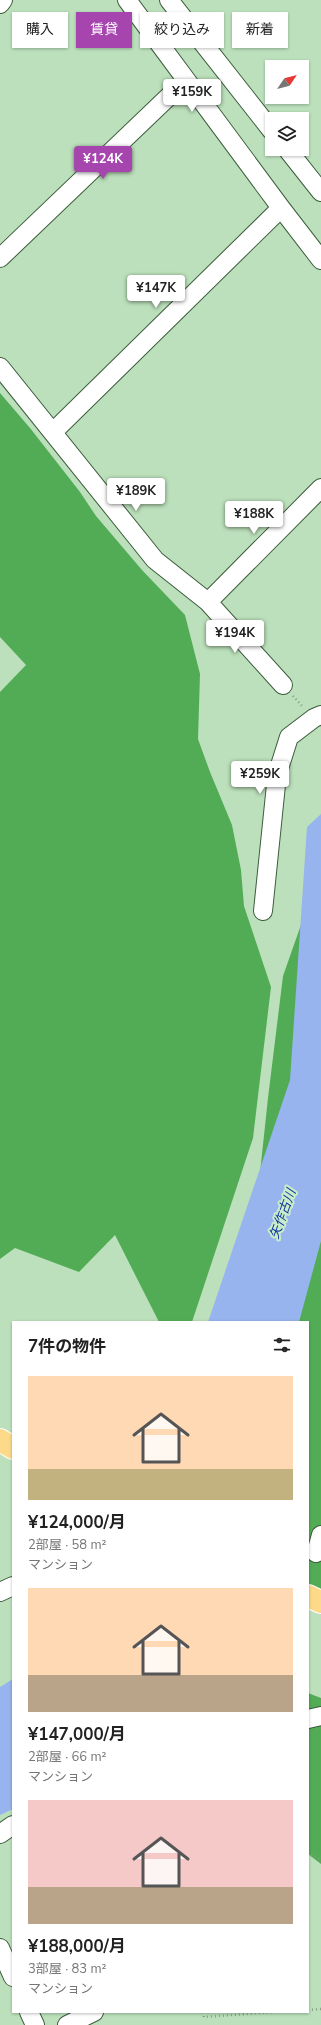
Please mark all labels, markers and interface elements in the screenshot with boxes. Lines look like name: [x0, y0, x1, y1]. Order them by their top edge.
chip: 購入: [12, 12, 68, 48]
chip: 賃貸: [76, 12, 132, 48]
chip: 絞り込み: [140, 12, 224, 48]
chip: 新着: [232, 12, 288, 48]
north arrow: [265, 60, 309, 104]
map controls: [265, 60, 309, 156]
pin: ¥159K: [164, 79, 220, 113]
text: ¥159K: [172, 83, 212, 101]
button: layers: [265, 112, 309, 156]
pin: ¥124K: [75, 146, 131, 180]
text: ¥124K: [83, 150, 123, 168]
pin: ¥147K: [128, 275, 184, 309]
text: ¥147K: [136, 279, 176, 297]
pin: ¥189K: [108, 478, 164, 512]
text: ¥189K: [116, 482, 156, 500]
pin: ¥188K: [226, 501, 282, 535]
text: ¥188K: [234, 505, 274, 523]
pin: ¥194K: [207, 620, 263, 654]
text: ¥194K: [215, 624, 255, 642]
pin: ¥259K: [232, 761, 288, 795]
text: ¥259K: [240, 765, 280, 783]
water label: 矢作古川: [266, 1185, 301, 1242]
icon: filters: [271, 1334, 293, 1356]
text: 7件の物件: [28, 1335, 106, 1358]
icon: home: [125, 1402, 197, 1474]
text: ¥124,000/月: [28, 1511, 126, 1534]
text: 2部屋 · 58 m²: [28, 1536, 106, 1554]
text: マンション: [28, 1556, 93, 1574]
icon: home: [125, 1614, 197, 1686]
text: ¥147,000/月: [28, 1723, 126, 1746]
text: 2部屋 · 66 m²: [28, 1748, 106, 1766]
text: マンション: [28, 1768, 93, 1786]
icon: home: [125, 1826, 197, 1898]
text: ¥188,000/月: [28, 1935, 126, 1958]
text: 3部屋 · 83 m²: [28, 1960, 106, 1978]
text: マンション: [28, 1980, 93, 1998]

